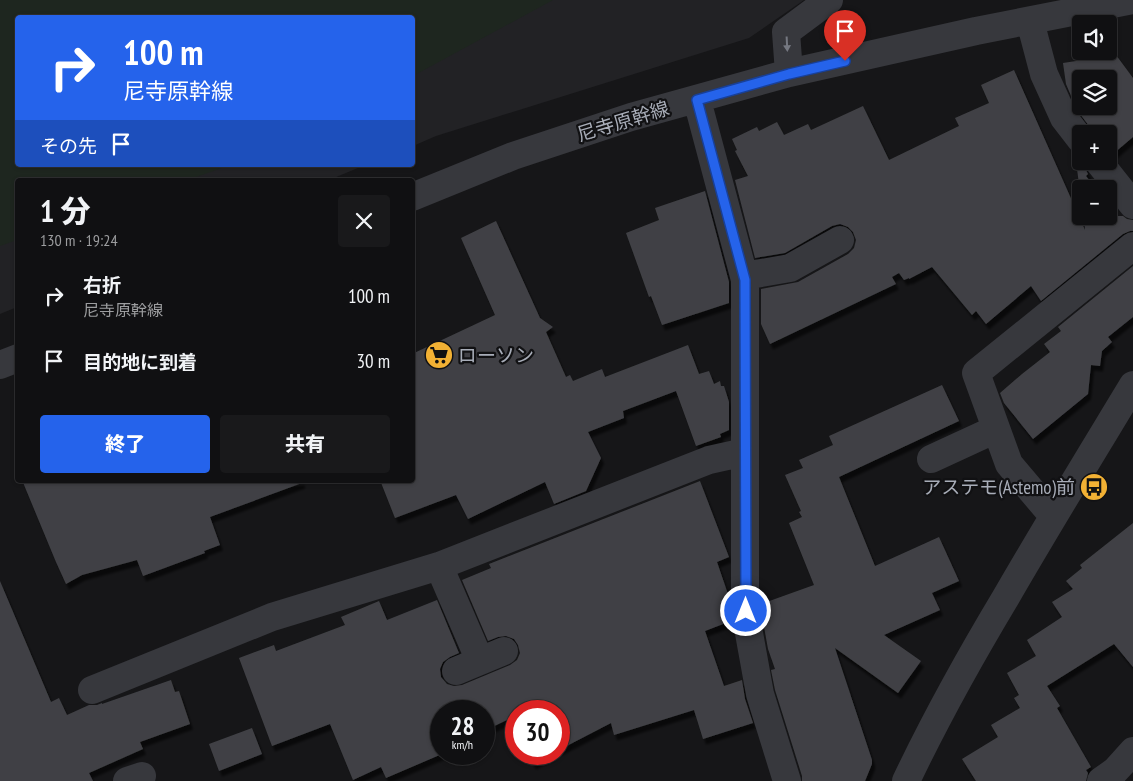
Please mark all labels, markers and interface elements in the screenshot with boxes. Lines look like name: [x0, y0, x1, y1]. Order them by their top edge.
pin: [824, 10, 866, 61]
map controls: [1072, 15, 1117, 225]
button: sound: [1072, 15, 1117, 60]
icon: arrive: [831, 17, 859, 45]
text: 100 m: [123, 29, 204, 75]
icon: right: [40, 35, 105, 100]
one-way arrow: [784, 36, 792, 52]
button: layers: [1072, 70, 1117, 115]
text: 尼寺原幹線: [123, 77, 233, 105]
street label: 尼寺原幹線: [574, 96, 672, 146]
button: +: [1072, 125, 1117, 170]
icon: arrive: [107, 130, 135, 158]
text: その先: [40, 134, 97, 158]
button: −: [1072, 180, 1117, 225]
text: 1 分: [40, 191, 91, 230]
button: close: [338, 195, 390, 247]
text: 130 m · 19:24: [40, 230, 118, 250]
text: 右折: [83, 273, 121, 297]
icon: right: [40, 282, 68, 310]
text: 100 m: [348, 284, 390, 308]
text: 尼寺原幹線: [83, 300, 163, 320]
supermarket icon: ローソン: [424, 340, 454, 370]
place label: ローソン: [458, 343, 534, 367]
icon: arrive: [40, 347, 68, 375]
text: 30 m: [357, 349, 390, 373]
text: 目的地に到着: [83, 350, 197, 374]
button: 終了: [40, 415, 210, 473]
button: 共有: [220, 415, 390, 473]
bus stop icon: アステモ(Astemo)前: [1079, 472, 1109, 502]
place label: アステモ(Astemo)前: [922, 475, 1075, 499]
position arrow: [719, 584, 771, 636]
speed limit sign: 30: [505, 700, 570, 765]
text: 28: [451, 710, 474, 742]
text: km/h: [452, 737, 473, 752]

